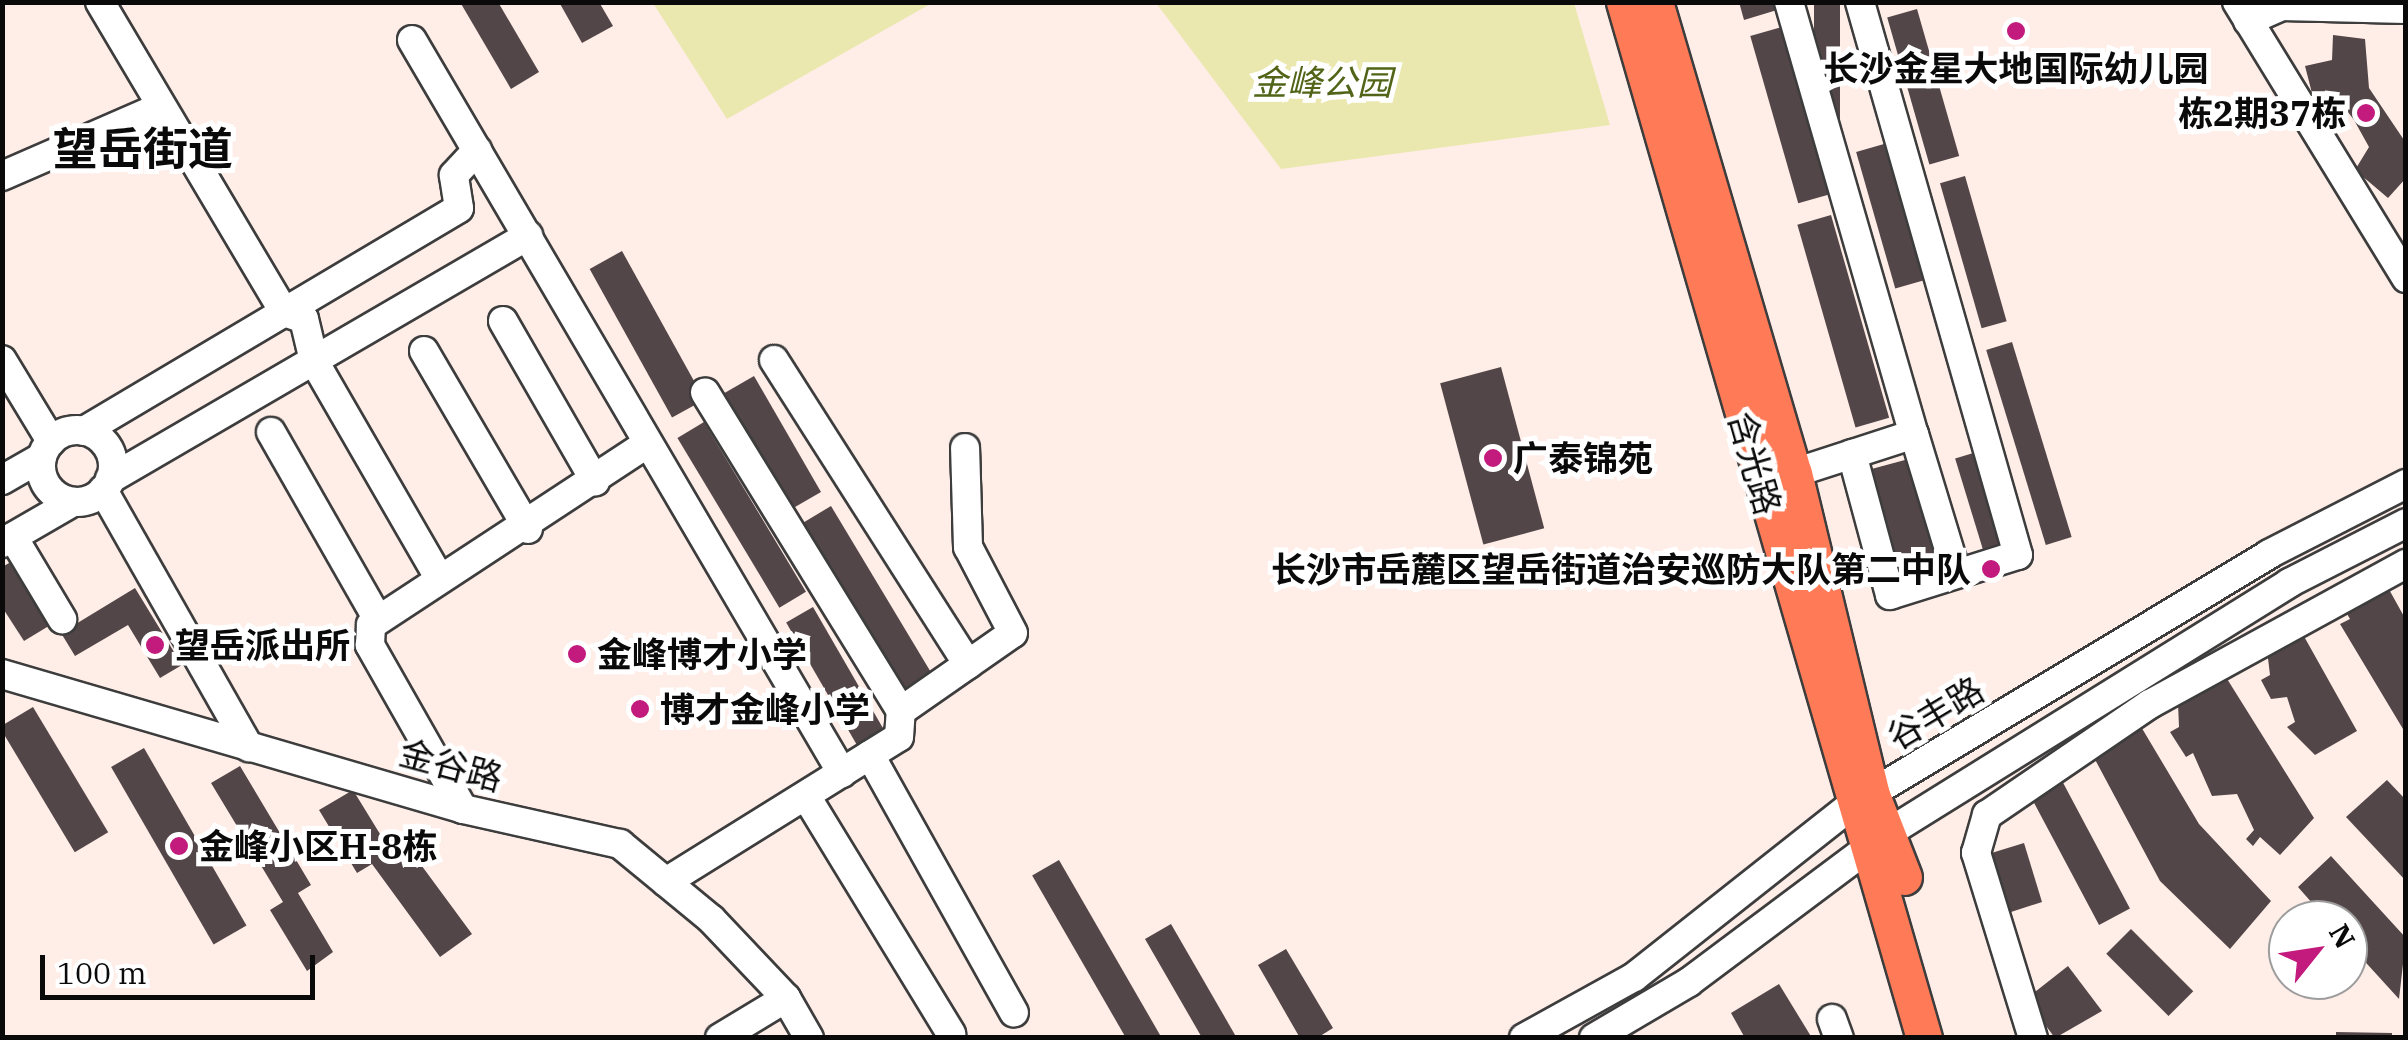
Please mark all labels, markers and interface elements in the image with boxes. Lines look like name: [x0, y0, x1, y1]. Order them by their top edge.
marker: 长沙金星大地国际幼儿园: [2005, 20, 2027, 42]
place label: 长沙金星大地国际幼儿园: [1824, 47, 2208, 89]
park label: 金峰公园: [1252, 61, 1392, 103]
place label: 栋2期37栋: [2178, 92, 2346, 134]
marker: 栋2期37栋: [2355, 102, 2377, 124]
district label: 望岳街道: [53, 122, 233, 176]
street label: 含光路: [1720, 407, 1790, 519]
place label: 广泰锦苑: [1513, 437, 1653, 479]
marker: 广泰锦苑: [1482, 447, 1504, 469]
place label: 长沙市岳麓区望岳街道治安巡防大队第二中队: [1271, 548, 1971, 590]
marker: 长沙市岳麓区望岳街道治安巡防大队第二中队: [1980, 558, 2002, 580]
place label: 望岳派出所: [175, 624, 350, 666]
place label: 金峰博才小学: [597, 633, 807, 675]
marker: 望岳派出所: [144, 634, 166, 656]
marker: 金峰博才小学: [566, 643, 588, 665]
street label: 谷丰路: [1879, 668, 1991, 758]
place label: 博才金峰小学: [660, 688, 870, 730]
marker: 博才金峰小学: [629, 698, 651, 720]
street label: 金谷路: [395, 731, 507, 799]
place label: 金峰小区H-8栋: [199, 825, 437, 867]
marker: 金峰小区H-8栋: [168, 835, 190, 857]
north arrow: [2268, 900, 2368, 1000]
text: N: [2321, 917, 2364, 955]
scale bar: [45, 935, 320, 997]
text: 100 m: [57, 953, 147, 992]

